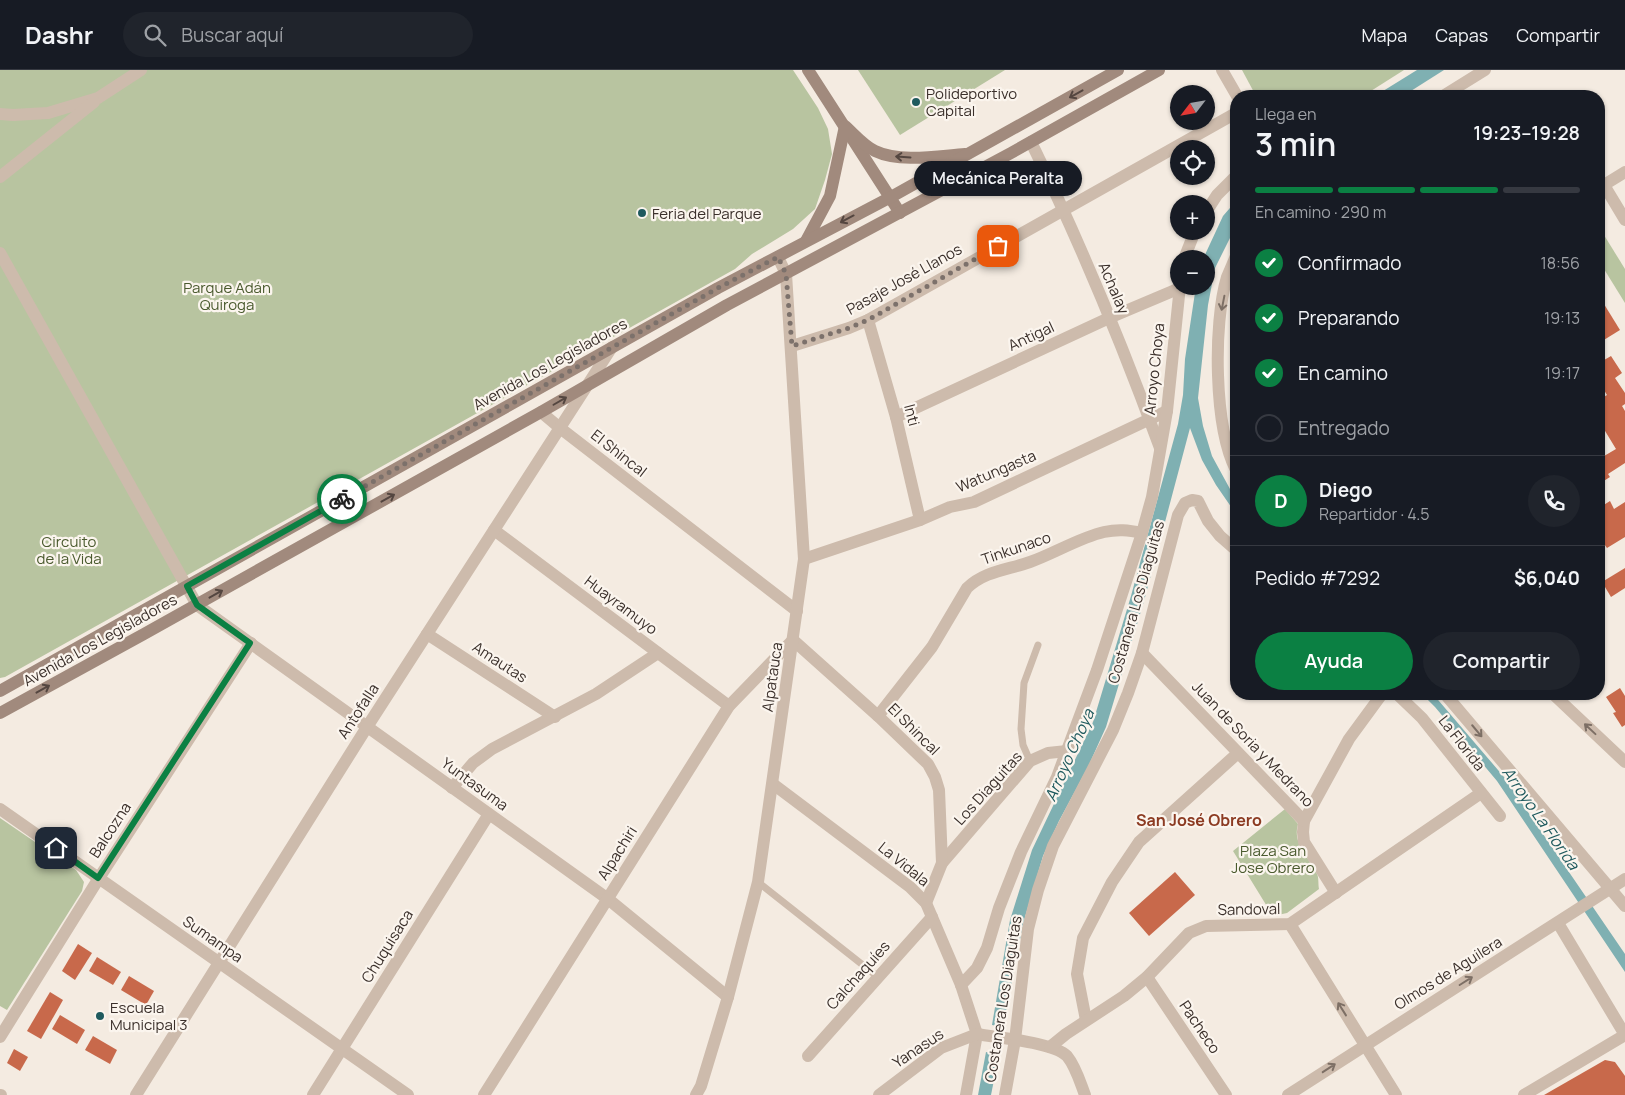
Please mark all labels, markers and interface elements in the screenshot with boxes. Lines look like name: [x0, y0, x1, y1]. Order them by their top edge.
search box: [123, 12, 473, 57]
text: Dashr: [25, 18, 93, 51]
icon: search: [141, 21, 169, 49]
text: Buscar aquí: [181, 22, 283, 48]
text: Mapa: [1361, 23, 1407, 47]
text: Capas: [1435, 23, 1488, 47]
text: Compartir: [1516, 23, 1600, 47]
place label: Polideportivo Capital: [926, 83, 1017, 121]
north arrow: [1170, 85, 1215, 130]
map controls: [1170, 85, 1215, 295]
one-way arrow: [1069, 90, 1084, 99]
marker: Polideportivo Capital: [910, 96, 922, 108]
text: Llega en: [1255, 103, 1316, 125]
text: 19:23–19:28: [1473, 120, 1580, 146]
text: 3 min: [1255, 122, 1336, 166]
button: locate: [1170, 140, 1215, 185]
one-way arrow: [896, 152, 912, 161]
callout: Mecánica Peralta: [914, 161, 1082, 196]
text: Mecánica Peralta: [932, 167, 1064, 189]
button: +: [1170, 195, 1215, 240]
text: En camino · 290 m: [1255, 201, 1386, 223]
place label: Feria del Parque: [652, 203, 762, 224]
marker: Feria del Parque: [636, 207, 648, 219]
one-way arrow: [840, 214, 855, 224]
pin: [977, 225, 1019, 267]
icon: bag: [984, 232, 1012, 260]
street label: Pasaje José Llanos: [842, 238, 966, 320]
icon: check: [1255, 249, 1283, 277]
button: −: [1170, 250, 1215, 295]
text: Confirmado: [1298, 250, 1402, 276]
text: 18:56: [1541, 252, 1580, 274]
street label: Achalay: [1094, 259, 1134, 317]
park label: Parque Adán Quiroga: [183, 277, 271, 315]
one-way arrow: [1217, 294, 1227, 310]
icon: check: [1255, 304, 1283, 332]
text: Preparando: [1298, 305, 1400, 331]
text: 19:13: [1544, 307, 1580, 329]
street label: Avenida Los Legisladores: [469, 313, 631, 415]
street label: Antigal: [1005, 316, 1057, 356]
street label: Arroyo Choya: [1139, 322, 1169, 416]
icon: check: [1255, 359, 1283, 387]
text: En camino: [1298, 360, 1388, 386]
text: 19:17: [1545, 362, 1580, 384]
one-way arrow: [553, 395, 567, 405]
street label: Inti: [899, 402, 925, 428]
text: Entregado: [1298, 415, 1390, 441]
street label: El Shincal: [587, 425, 651, 481]
street label: Watungasta: [953, 445, 1039, 497]
courier: [317, 474, 367, 524]
button: phone: [1528, 475, 1580, 527]
text: Diego: [1319, 477, 1373, 503]
icon: bike: [328, 485, 356, 513]
text: D: [1274, 488, 1288, 514]
one-way arrow: [381, 492, 395, 502]
text: Repartidor · 4.5: [1319, 503, 1430, 525]
street label: Costanera Los Diaguitas: [1103, 518, 1169, 686]
street label: Tinkunaco: [979, 526, 1054, 570]
park label: Circuito de la Vida: [37, 531, 101, 569]
text: Pedido #7292: [1255, 565, 1380, 591]
text: $6,040: [1514, 565, 1580, 591]
street label: Huayramuyo: [580, 571, 662, 639]
street label: Avenida Los Legisladores: [19, 589, 181, 691]
one-way arrow: [208, 589, 223, 599]
button: Ayuda: [1255, 632, 1413, 690]
button: Compartir: [1423, 632, 1580, 690]
street label: Amautas: [468, 636, 532, 688]
street label: Alpatauca: [757, 641, 787, 713]
street label: Juan de Soria y Medrano: [1187, 676, 1319, 812]
street label: Antofalla: [332, 679, 384, 743]
one-way arrow: [35, 684, 50, 694]
street label: El Shincal: [883, 698, 945, 760]
water label: Arroyo Choya: [1039, 705, 1100, 804]
street label: La Florida: [1434, 711, 1490, 775]
one-way arrow: [1583, 723, 1596, 735]
one-way arrow: [1471, 724, 1482, 737]
street label: Los Diaguitas: [949, 746, 1027, 829]
street label: Yuntasuma: [437, 753, 513, 815]
water label: Arroyo La Florida: [1497, 762, 1585, 875]
street label: Balcozna: [84, 798, 136, 862]
district label: San José Obrero: [1136, 809, 1262, 831]
street label: Alpachiri: [592, 822, 642, 884]
pin: [35, 827, 77, 869]
icon: home: [42, 834, 70, 862]
street label: La Vidala: [874, 837, 934, 891]
park label: Plaza San Jose Obrero: [1231, 840, 1315, 878]
street label: Sandoval: [1217, 898, 1281, 920]
street label: Chuquisaca: [356, 905, 418, 987]
street label: Sumampa: [179, 911, 247, 967]
street label: Costanera Los Diaguitas: [979, 914, 1027, 1084]
street label: Olmos de Aguilera: [1390, 931, 1506, 1015]
street label: Calchaquíes: [821, 936, 895, 1014]
one-way arrow: [1459, 976, 1473, 987]
street label: Pacheco: [1175, 996, 1226, 1058]
place label: Escuela Municipal 3: [110, 997, 188, 1035]
one-way arrow: [1337, 1002, 1347, 1016]
marker: Escuela Municipal 3: [94, 1010, 106, 1022]
street label: Yanasus: [888, 1023, 948, 1073]
one-way arrow: [1322, 1063, 1336, 1074]

